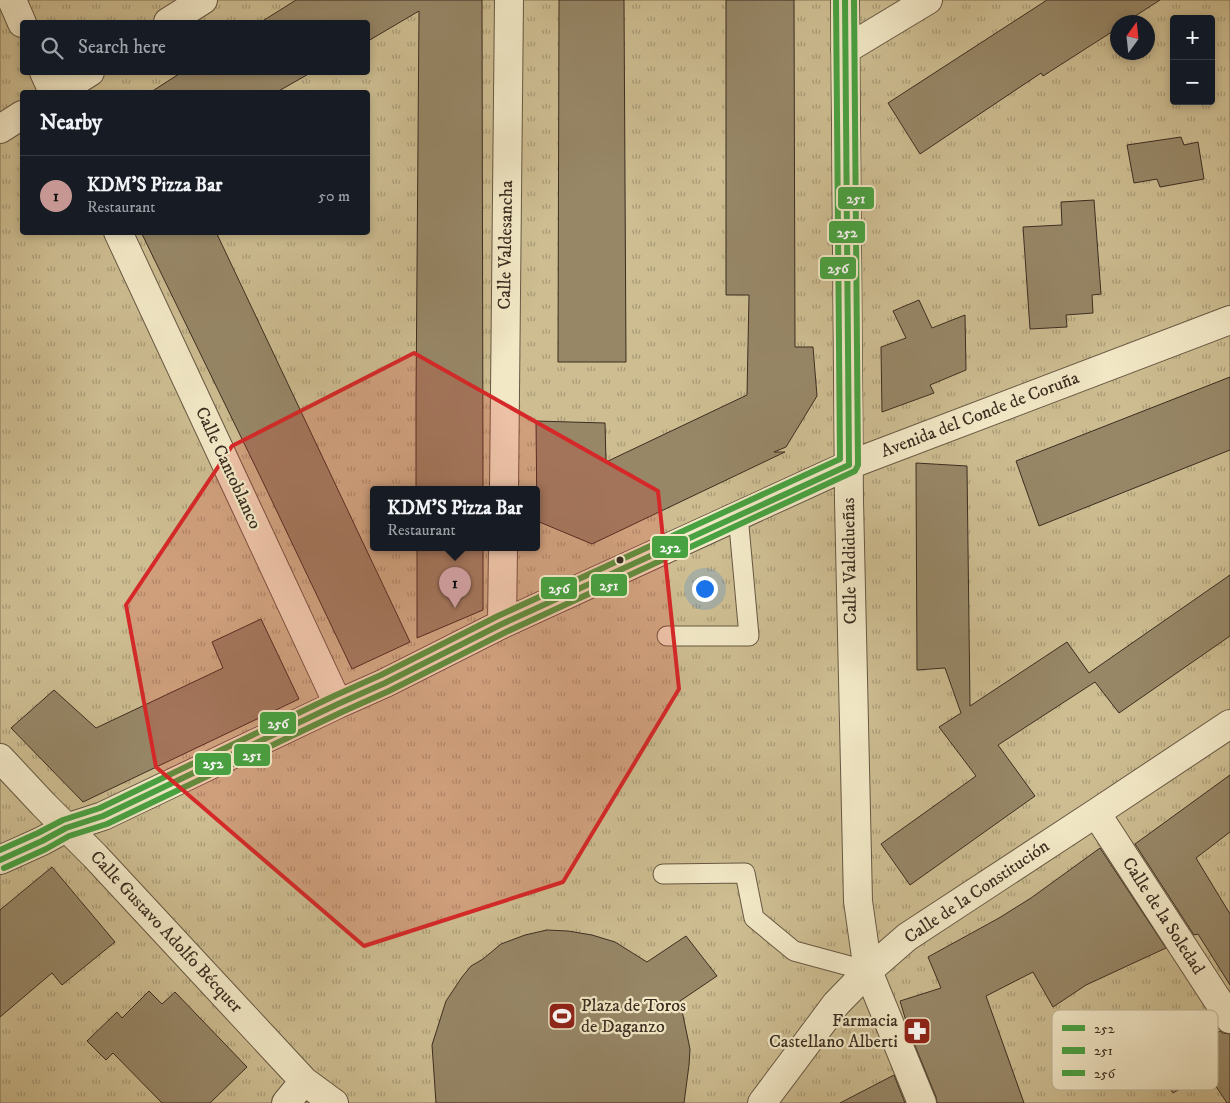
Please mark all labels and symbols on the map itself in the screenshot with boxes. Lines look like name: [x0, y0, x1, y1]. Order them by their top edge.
north arrow: [1110, 15, 1155, 60]
street label: Calle Valdesancha: [494, 180, 518, 310]
line badge: 251: [837, 186, 875, 210]
text: 251: [847, 190, 865, 208]
line badge: 252: [828, 220, 866, 244]
text: 252: [837, 224, 858, 242]
line badge: 256: [819, 256, 857, 280]
text: 256: [827, 260, 849, 278]
street label: Avenida del Conde de Coruña: [878, 367, 1083, 463]
street label: Calle Cantoblanco: [190, 403, 266, 533]
street label: Calle Valdidueñas: [838, 497, 862, 625]
line badge: 252: [651, 535, 689, 559]
text: 252: [660, 539, 681, 557]
unlabelled marker: [615, 555, 625, 565]
pin: 1: [439, 567, 471, 608]
line badge: 251: [590, 573, 628, 597]
line badge: 256: [540, 576, 578, 600]
your location: [692, 576, 718, 602]
text: 251: [600, 577, 618, 595]
text: 256: [548, 580, 570, 598]
line badge: 256: [259, 711, 297, 735]
text: 256: [267, 715, 289, 733]
line badge: 251: [233, 743, 271, 767]
text: 251: [243, 747, 261, 765]
line badge: 252: [194, 752, 232, 776]
text: 252: [203, 755, 224, 773]
street label: Calle de la Constitución: [900, 835, 1054, 949]
street label: Calle Gustavo Adolfo Bécquer: [85, 846, 247, 1018]
street label: Calle de la Soledad: [1117, 853, 1209, 979]
place label: Plaza de Toros de Daganzo: [581, 995, 686, 1038]
sports icon: Plaza de Toros de Daganzo: [547, 1001, 577, 1031]
place label: Farmacia Castellano Alberti: [769, 1010, 898, 1053]
legend: [1052, 1010, 1218, 1090]
pharmacy icon: Farmacia Castellano Alberti: [902, 1016, 932, 1046]
text: 252: [1094, 1020, 1115, 1038]
text: 251: [1094, 1042, 1113, 1060]
text: 256: [1094, 1065, 1116, 1083]

